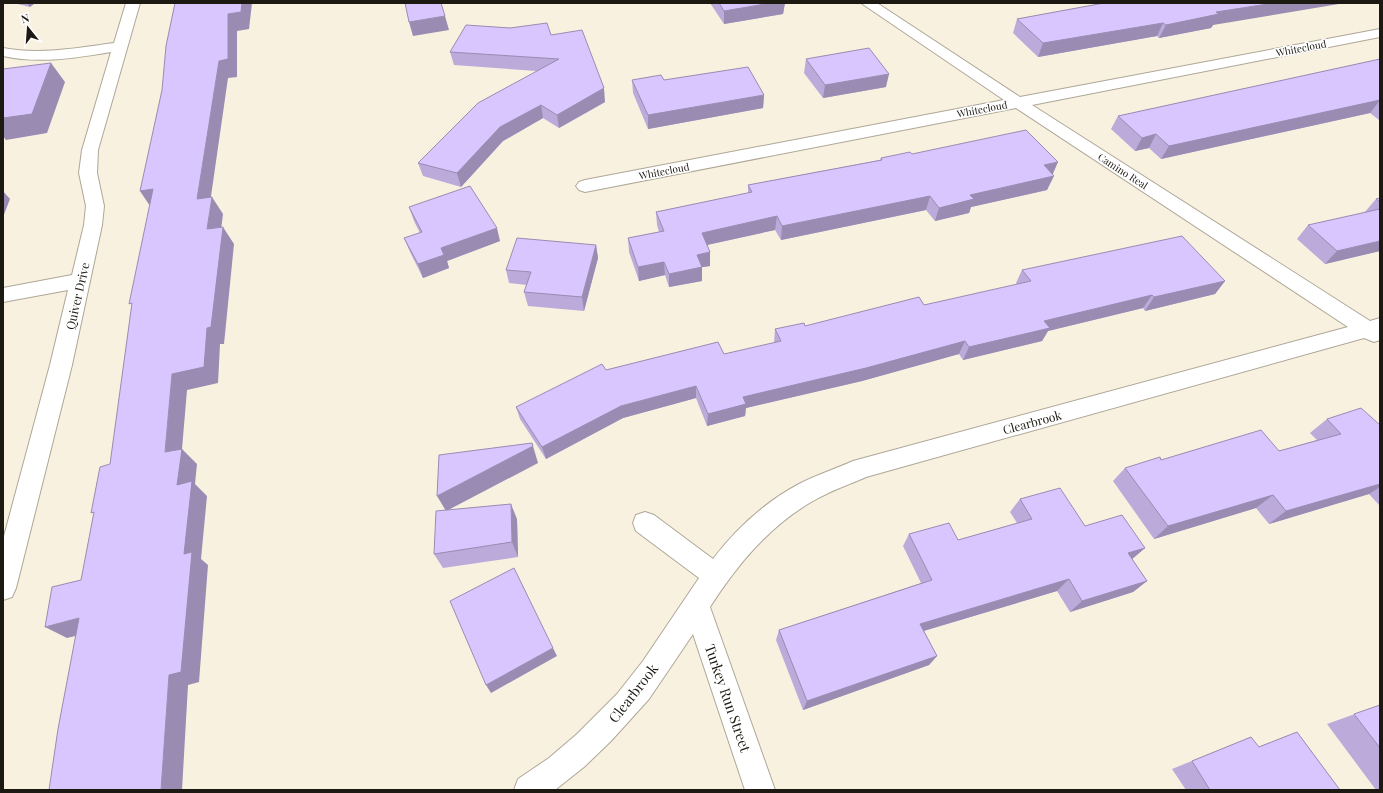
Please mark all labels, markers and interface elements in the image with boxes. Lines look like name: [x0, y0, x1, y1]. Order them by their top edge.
north arrow: [8, 8, 48, 48]
text: N: [19, 10, 31, 26]
street label: Whitecloud: [1274, 36, 1328, 60]
street label: Whitecloud: [955, 97, 1009, 121]
street label: Camino Real: [1095, 150, 1151, 192]
street label: Whitecloud: [637, 159, 691, 183]
street label: Quiver Drive: [61, 261, 93, 331]
street label: Clearbrook: [1001, 406, 1064, 438]
street label: Turkey Run Street: [701, 642, 756, 755]
street label: Clearbrook: [604, 659, 662, 727]

